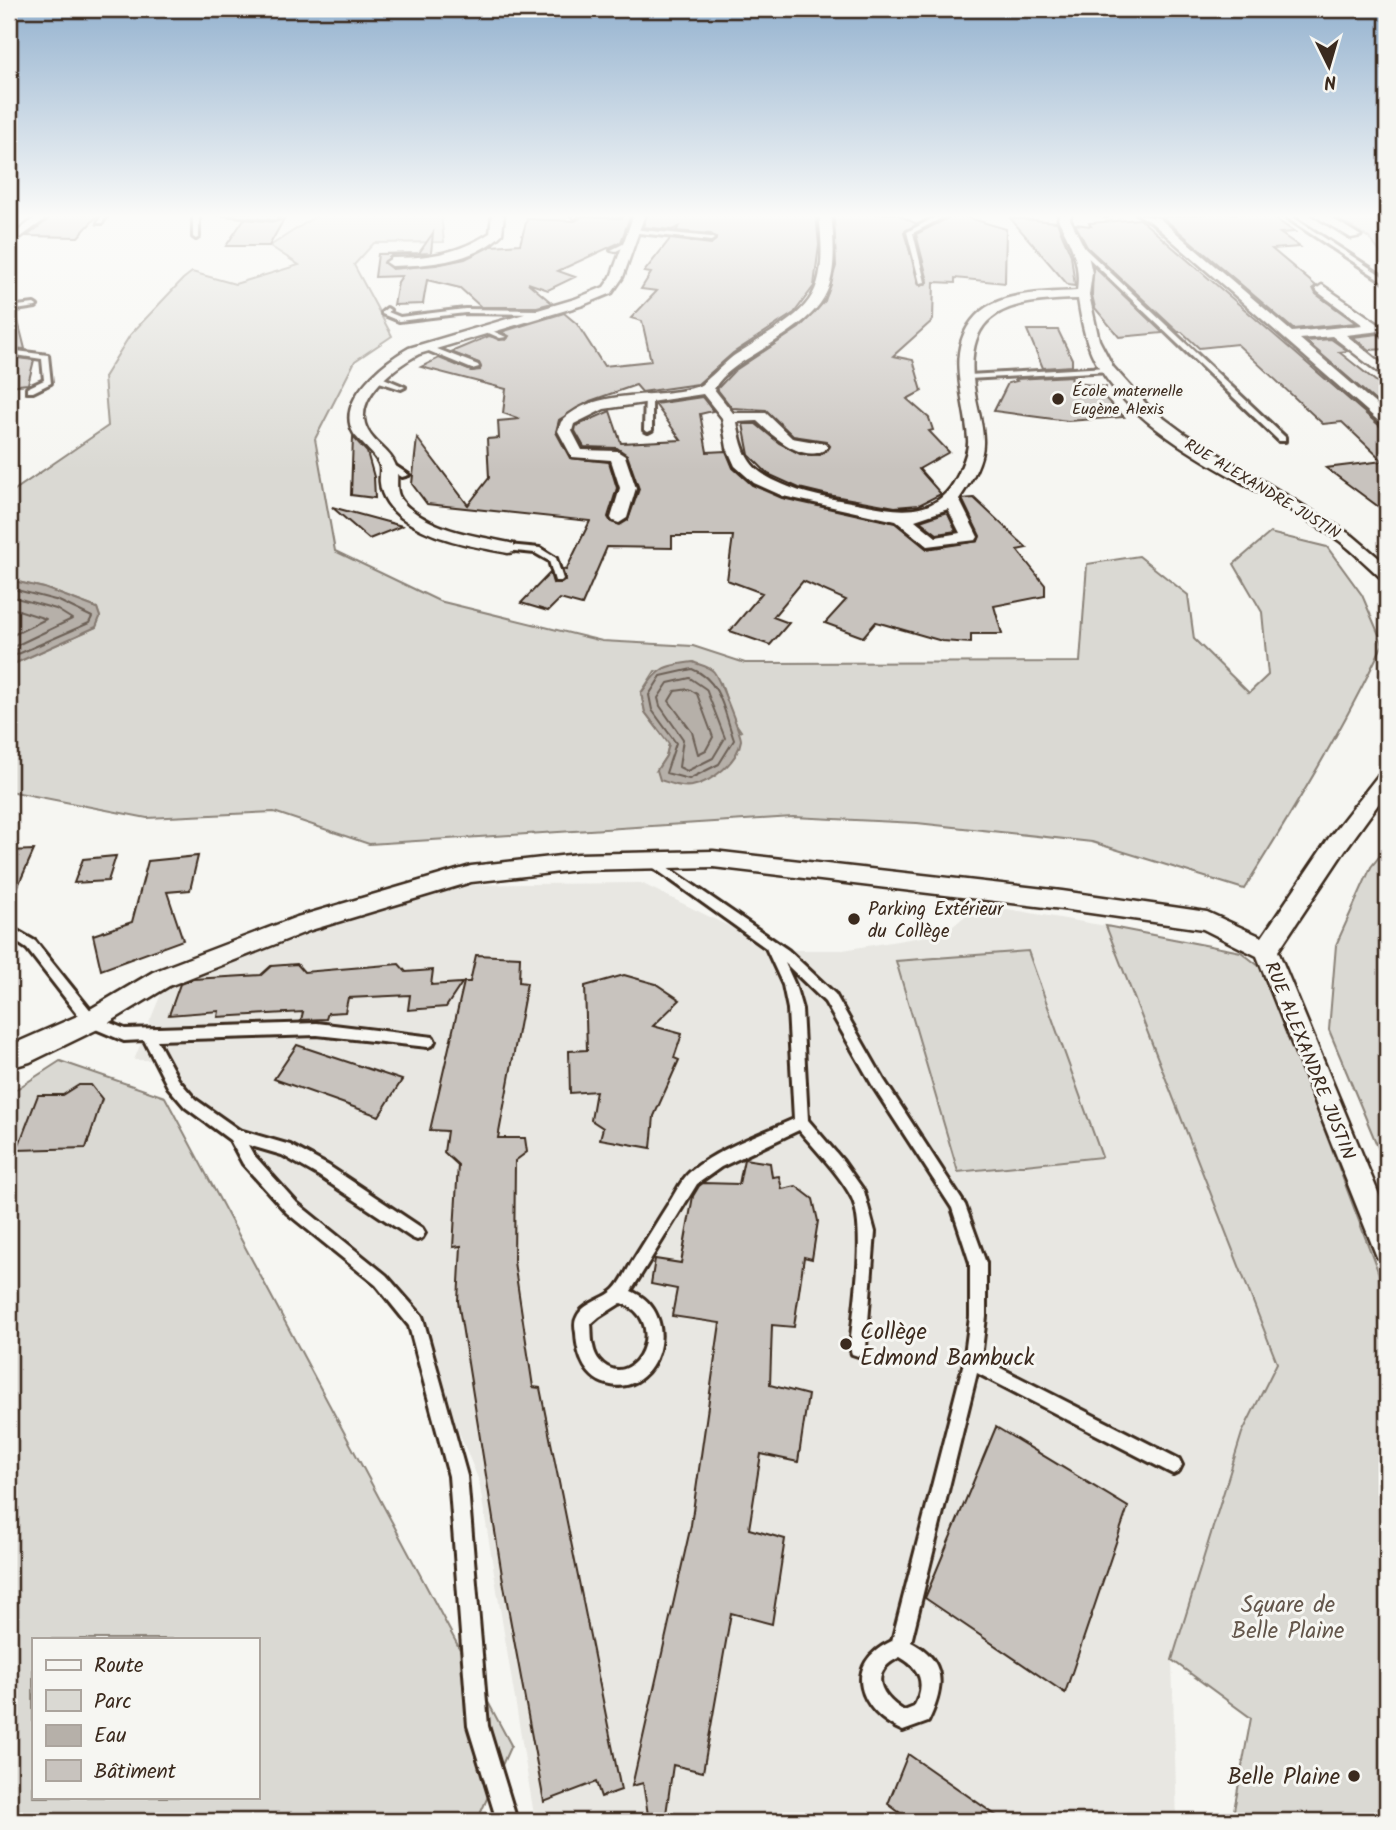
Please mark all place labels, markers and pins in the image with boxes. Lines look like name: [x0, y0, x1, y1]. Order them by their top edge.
place label: École maternelle Eugène Alexis: [1072, 379, 1183, 422]
marker: École maternelle Eugène Alexis: [1050, 391, 1066, 407]
place label: Parking Extérieur du Collège: [868, 895, 1005, 947]
marker: Parking Extérieur du Collège: [846, 911, 862, 927]
place label: Collège Edmond Bambuck: [860, 1315, 1035, 1377]
marker: Collège Edmond Bambuck: [838, 1336, 854, 1352]
place label: Belle Plaine: [1227, 1760, 1340, 1796]
marker: Belle Plaine: [1346, 1768, 1362, 1784]

